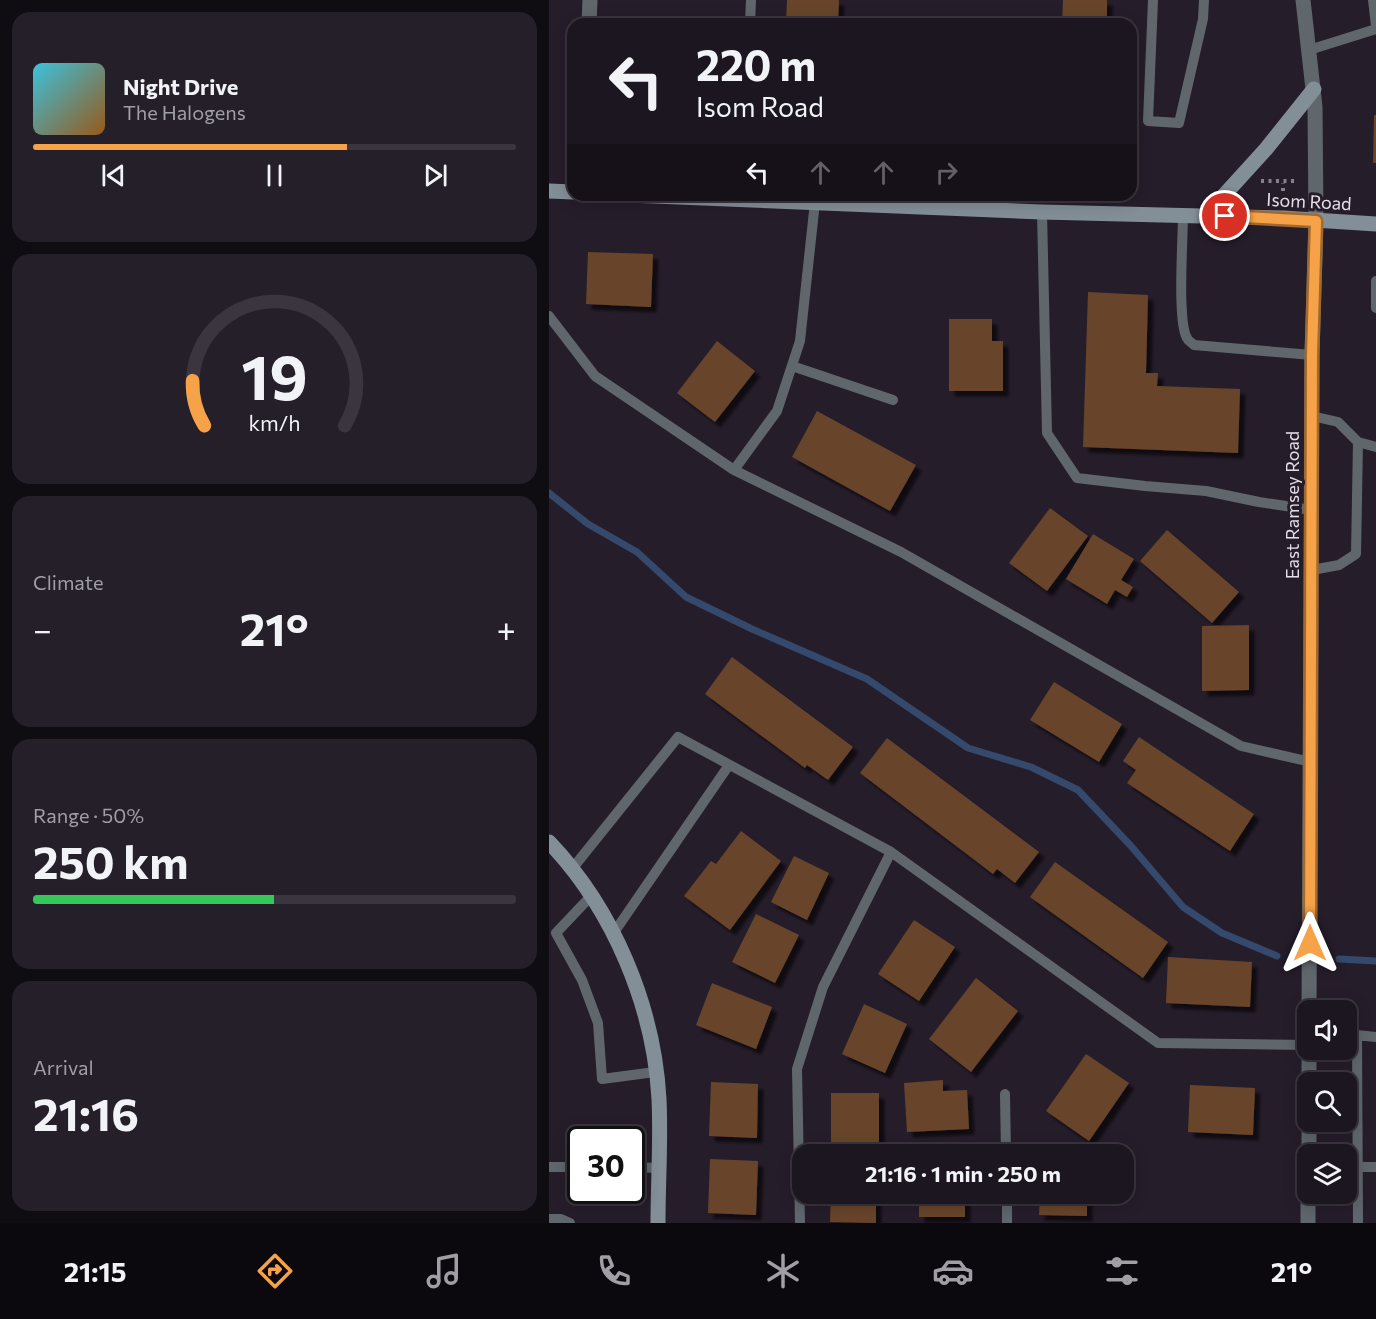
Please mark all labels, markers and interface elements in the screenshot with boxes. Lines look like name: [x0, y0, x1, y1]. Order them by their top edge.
text: 220 m: [696, 38, 816, 90]
icon: left: [597, 42, 675, 120]
text: Night Drive: [123, 73, 238, 100]
text: Isom Road: [696, 90, 824, 123]
text: The Halogens: [123, 100, 246, 124]
icon: left: [741, 156, 774, 189]
icon: ahead: [804, 156, 837, 189]
icon: ahead: [867, 156, 900, 189]
icon: right: [930, 156, 963, 189]
icon: previous: [97, 159, 130, 192]
icon: pause: [258, 159, 291, 192]
icon: next: [419, 159, 452, 192]
street label: Isom Road: [1266, 188, 1352, 214]
pin: [1199, 190, 1250, 241]
icon: arrive: [1208, 199, 1241, 232]
text: 19: [241, 337, 308, 413]
text: km/h: [248, 410, 301, 436]
street label: East Ramsey Road: [1281, 431, 1303, 579]
text: Climate: [33, 570, 103, 594]
text: 21°: [240, 600, 309, 655]
text: −: [33, 608, 52, 649]
text: +: [497, 608, 516, 649]
text: Range · 50%: [33, 803, 144, 827]
text: 250 km: [33, 833, 188, 888]
position arrow: [1278, 911, 1342, 975]
map controls: [1297, 1000, 1357, 1204]
button: sound: [1297, 1000, 1357, 1060]
text: Arrival: [33, 1055, 94, 1079]
button: search: [1297, 1072, 1357, 1132]
text: 21:16: [33, 1085, 139, 1140]
speed limit sign: 30: [567, 1126, 645, 1204]
button: layers: [1297, 1144, 1357, 1204]
text: 21:16 · 1 min · 250 m: [865, 1160, 1061, 1187]
icon: directions: [254, 1250, 296, 1292]
icon: music: [423, 1250, 465, 1292]
icon: phone: [593, 1250, 635, 1292]
icon: climate: [762, 1250, 804, 1292]
icon: car: [932, 1250, 974, 1292]
icon: filters: [1101, 1250, 1143, 1292]
text: 21:15: [64, 1255, 126, 1288]
text: 21°: [1271, 1255, 1312, 1288]

